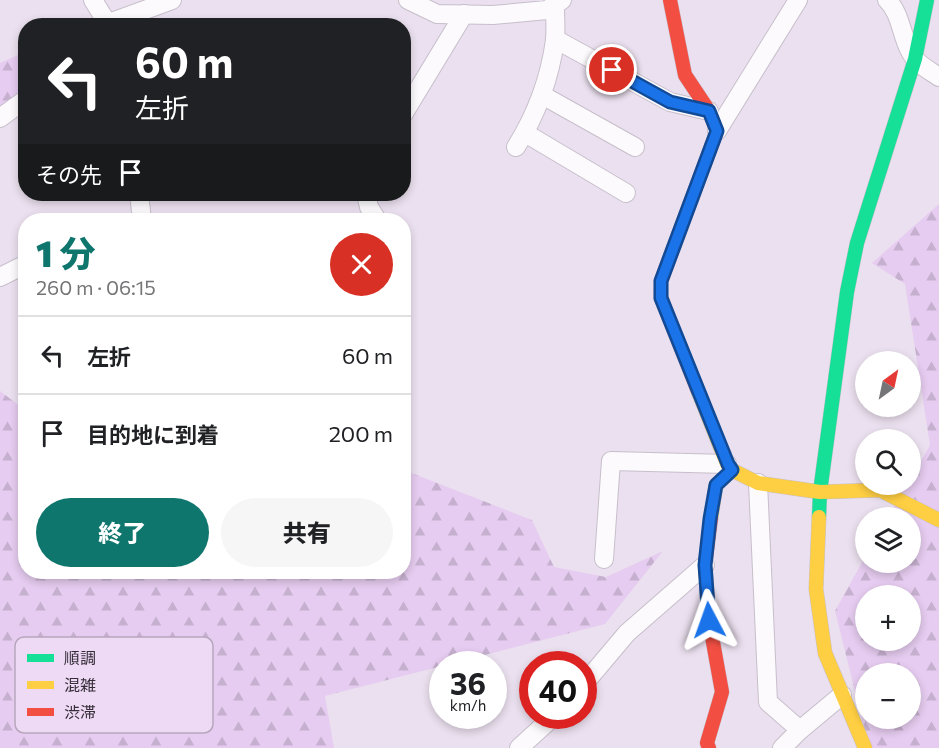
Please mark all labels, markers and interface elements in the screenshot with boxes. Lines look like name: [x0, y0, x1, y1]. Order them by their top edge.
text: 60 m: [135, 35, 234, 87]
icon: left: [36, 42, 114, 120]
pin: [586, 44, 637, 95]
icon: arrive: [595, 53, 628, 86]
text: 左折: [135, 91, 189, 124]
icon: arrive: [114, 156, 147, 189]
text: その先: [36, 161, 102, 188]
text: 1 分: [36, 230, 96, 274]
button: close: [330, 233, 393, 296]
text: 260 m · 06:15: [36, 275, 156, 299]
icon: left: [36, 339, 69, 372]
text: 60 m: [342, 342, 393, 369]
text: 左折: [87, 343, 131, 370]
north arrow: [855, 351, 921, 417]
map controls: [855, 351, 921, 729]
icon: arrive: [36, 417, 69, 450]
text: 200 m: [329, 420, 393, 447]
text: 目的地に到着: [87, 421, 219, 448]
button: search: [855, 429, 921, 495]
button: 終了: [36, 498, 209, 567]
button: 共有: [221, 498, 393, 567]
button: layers: [855, 507, 921, 573]
button: +: [855, 585, 921, 651]
position arrow: [677, 588, 741, 652]
legend: [15, 637, 213, 733]
text: 順調: [64, 648, 96, 667]
speed limit sign: 40: [519, 651, 597, 729]
button: −: [855, 663, 921, 729]
text: 36: [450, 664, 486, 701]
text: 混雑: [64, 675, 96, 694]
text: km/h: [450, 696, 486, 714]
text: 渋滞: [64, 702, 96, 721]

